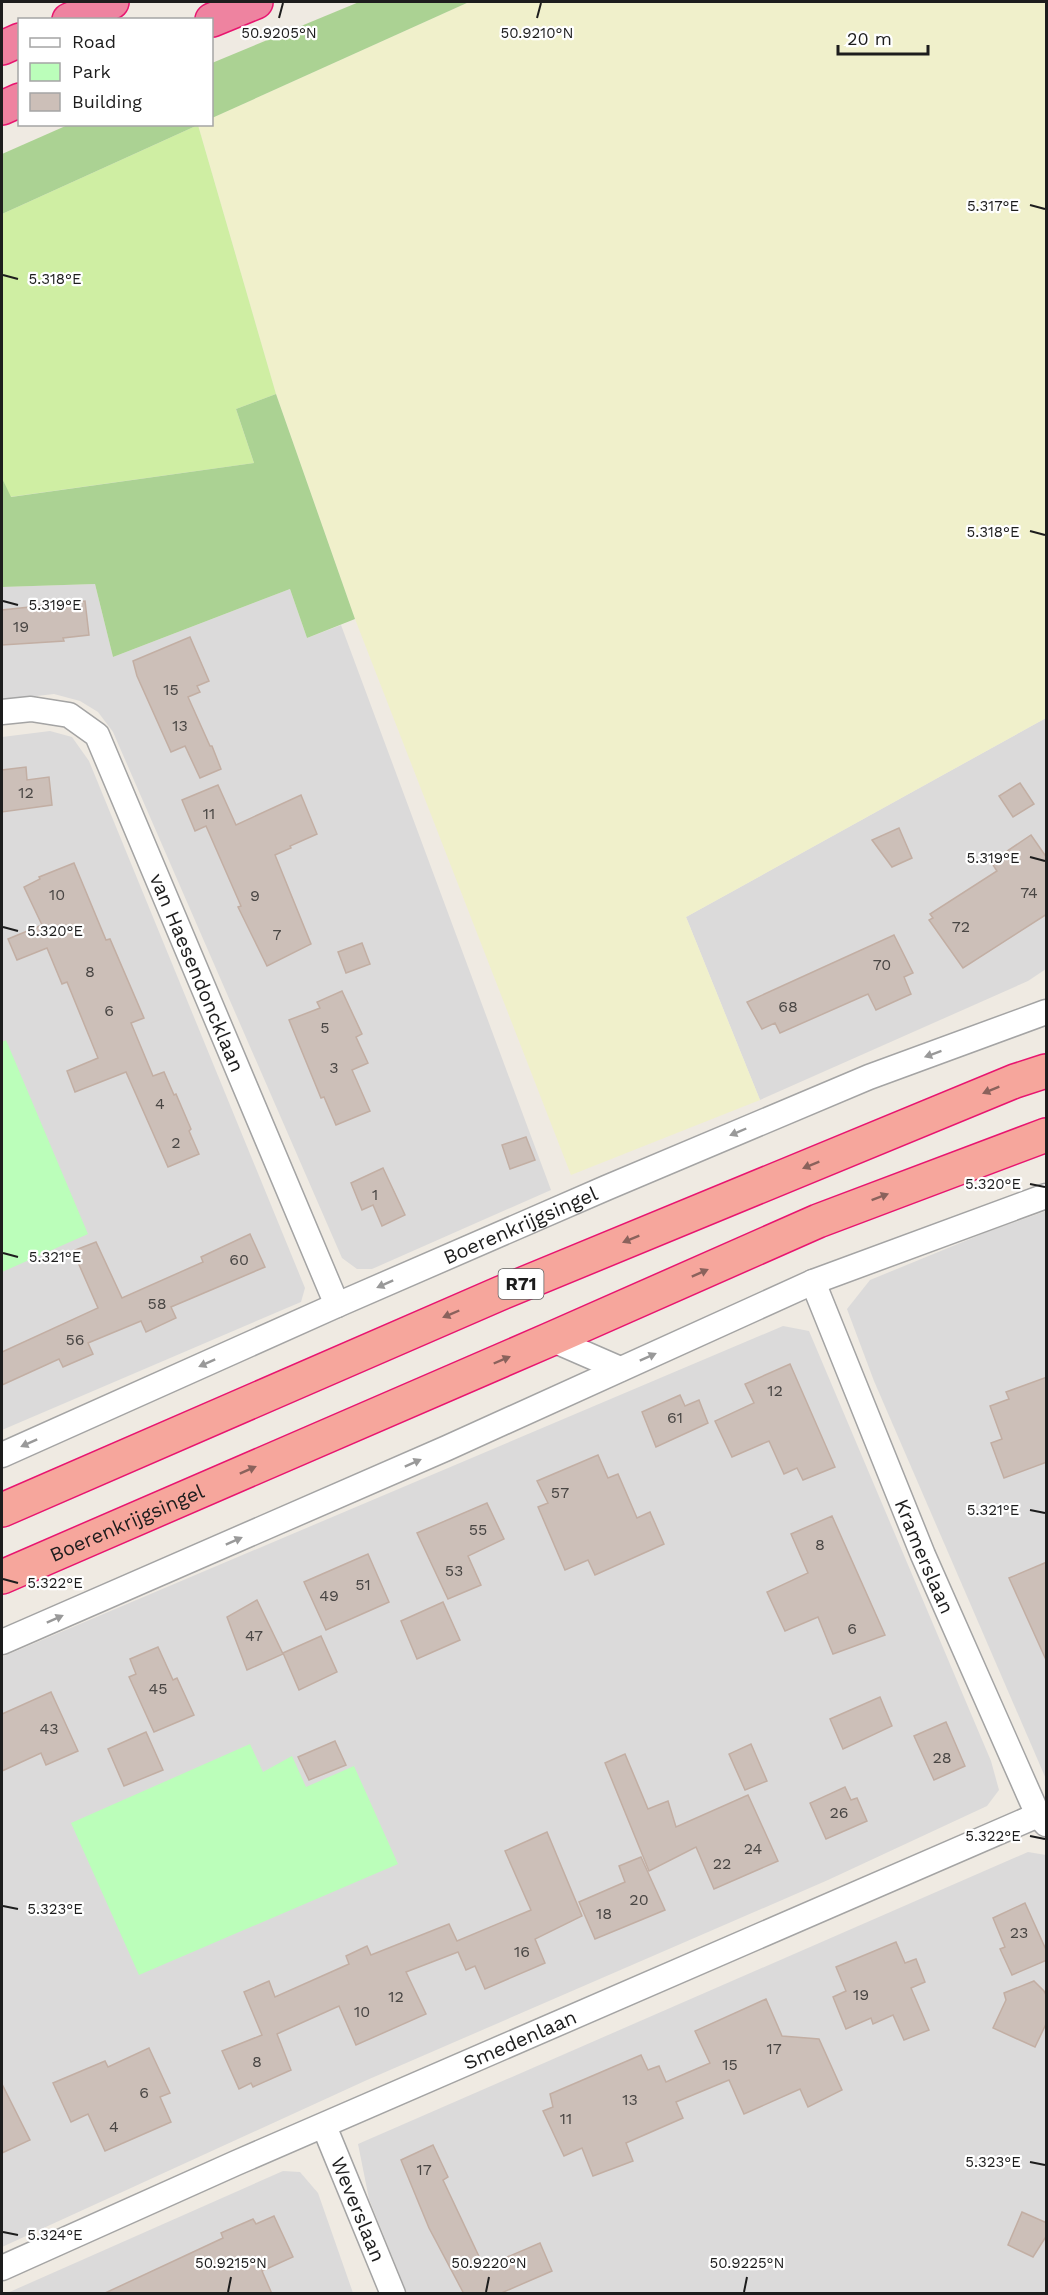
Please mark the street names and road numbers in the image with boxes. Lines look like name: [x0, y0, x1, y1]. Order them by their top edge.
street label: van Haesendoncklaan: [145, 870, 250, 1076]
street label: Boerenkrijgsingel: [440, 1181, 601, 1269]
road number: R71: [498, 1269, 544, 1299]
street label: Boerenkrijgsingel: [46, 1479, 208, 1567]
street label: Kramerslaan: [890, 1495, 959, 1617]
street label: Smedenlaan: [460, 2005, 580, 2075]
street label: Weverslaan: [326, 2153, 390, 2265]

